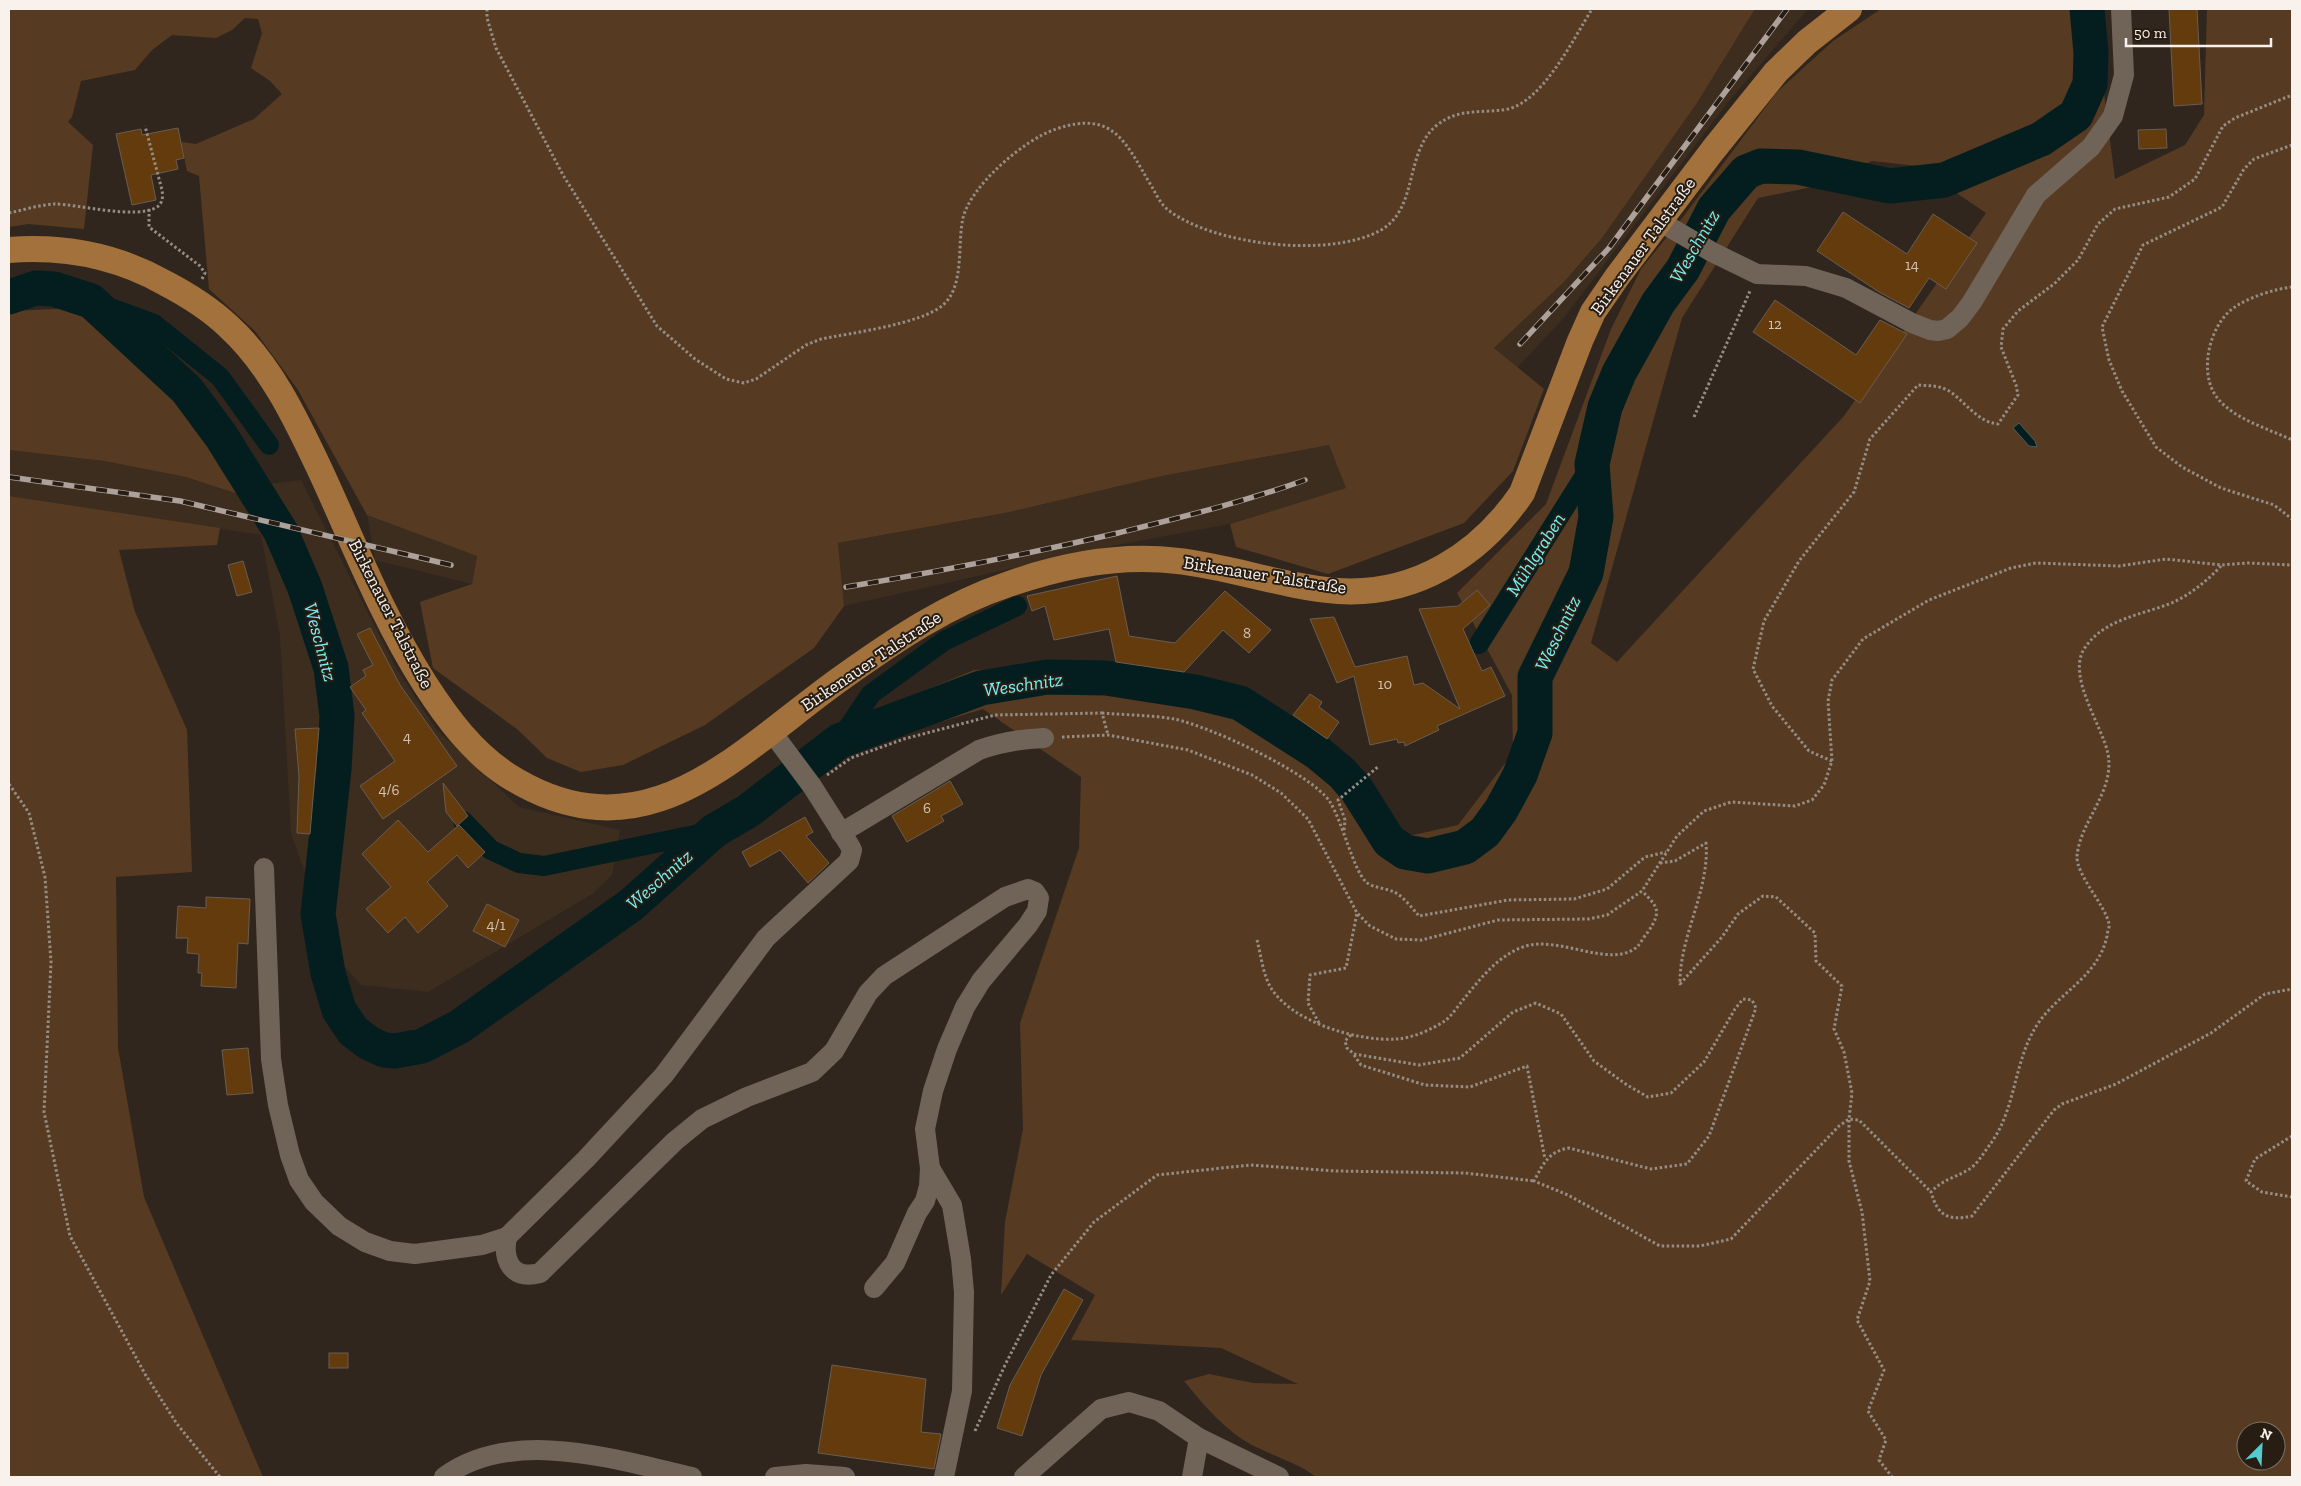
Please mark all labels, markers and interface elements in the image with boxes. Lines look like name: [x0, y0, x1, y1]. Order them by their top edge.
scale bar: [2126, 15, 2271, 47]
text: 50 m: [2134, 24, 2167, 42]
street label: Birkenauer Talstraße: [1586, 173, 1700, 319]
water label: Weschnitz: [1664, 206, 1725, 287]
house number: 14: [1905, 256, 1919, 274]
house number: 12: [1768, 315, 1782, 333]
water label: Mühlgraben: [1501, 508, 1570, 600]
street label: Birkenauer Talstraße: [344, 536, 438, 692]
street label: Birkenauer Talstraße: [1182, 551, 1348, 599]
water label: Weschnitz: [1529, 592, 1585, 674]
water label: Weschnitz: [299, 600, 342, 684]
street label: Birkenauer Talstraße: [797, 606, 945, 716]
house number: 8: [1243, 624, 1251, 642]
water label: Weschnitz: [982, 668, 1064, 701]
house number: 10: [1378, 675, 1392, 693]
house number: 4: [403, 728, 411, 746]
house number: 4/6: [379, 781, 400, 799]
house number: 6: [923, 799, 931, 817]
water label: Weschnitz: [621, 844, 697, 914]
house number: 4/1: [487, 916, 506, 934]
north arrow: [2236, 1421, 2286, 1471]
text: N: [2258, 1425, 2275, 1445]

